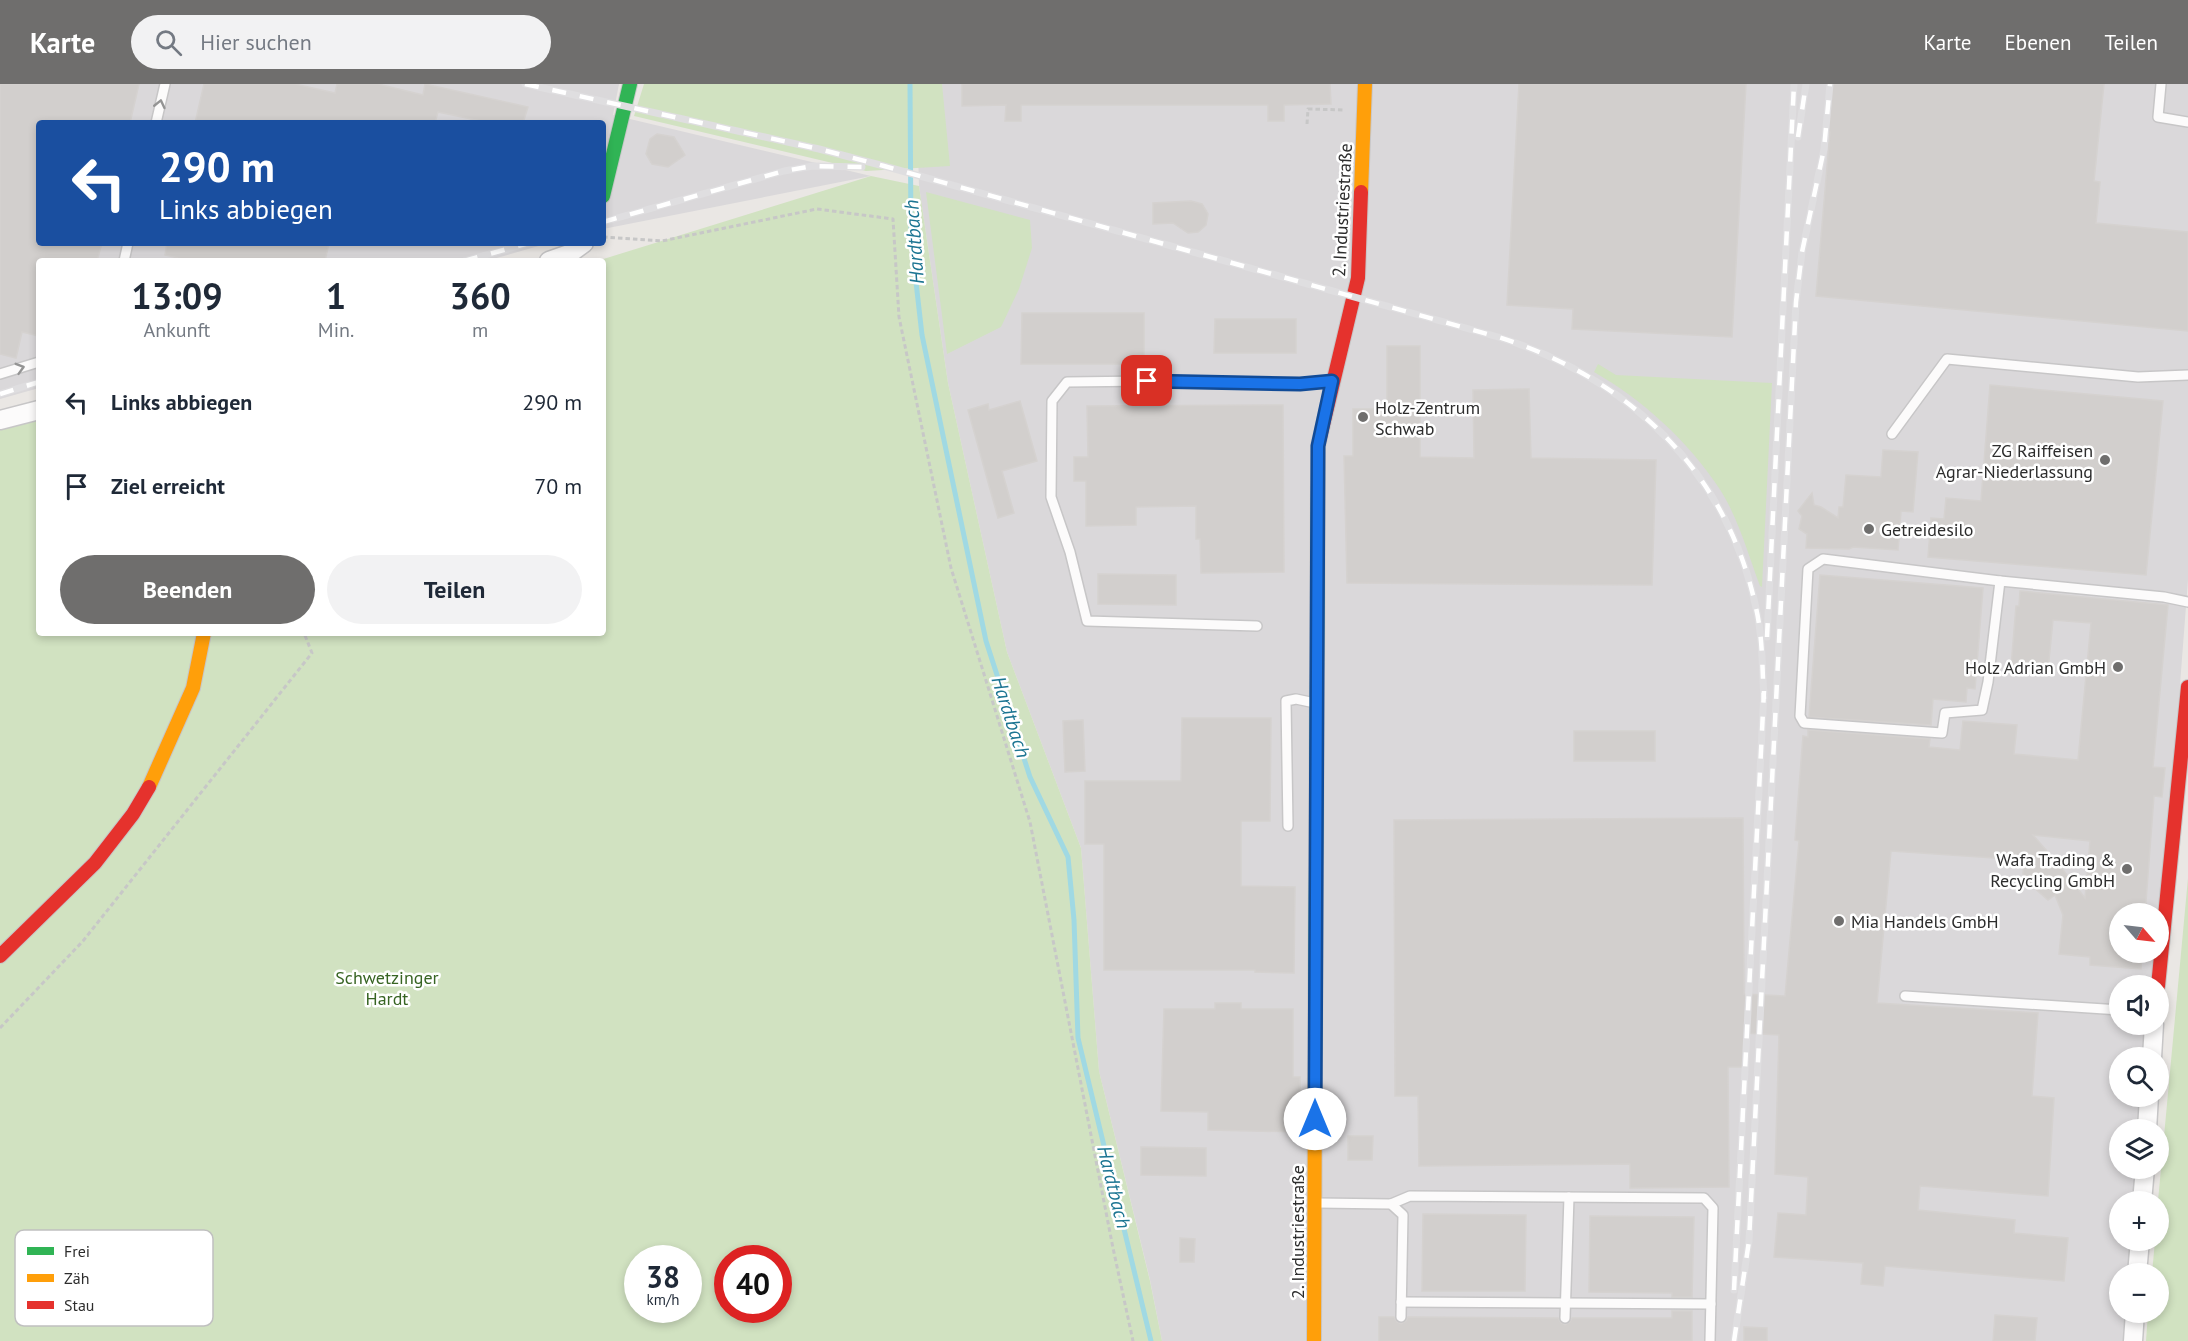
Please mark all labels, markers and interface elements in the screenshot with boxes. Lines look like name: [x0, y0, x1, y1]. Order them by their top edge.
search box: [131, 15, 551, 69]
text: Karte: [30, 24, 95, 61]
icon: search: [152, 26, 185, 59]
text: Hier suchen: [200, 28, 312, 56]
text: Karte: [1924, 29, 1972, 56]
text: Ebenen: [2005, 29, 2071, 56]
text: Teilen: [2104, 29, 2158, 56]
one-way arrow: [153, 99, 166, 109]
text: 290 m: [159, 139, 275, 194]
street label: 2. Industriestraße: [1327, 143, 1357, 277]
icon: left: [60, 144, 138, 222]
text: Links abbiegen: [159, 192, 333, 226]
water label: Hardtbach: [898, 199, 930, 285]
text: 13:09: [131, 272, 223, 319]
text: 1: [326, 272, 346, 319]
text: 360: [450, 272, 511, 319]
text: Ankunft: [144, 317, 210, 343]
text: Min.: [318, 317, 354, 343]
text: m: [472, 317, 488, 343]
pin: [1121, 355, 1172, 406]
one-way arrow: [14, 363, 24, 375]
icon: arrive: [1130, 364, 1163, 397]
icon: left: [60, 386, 93, 419]
text: Links abbiegen: [111, 388, 252, 416]
text: 290 m: [522, 388, 582, 416]
place label: Holz-Zentrum Schwab: [1375, 396, 1480, 440]
marker: Holz-Zentrum Schwab: [1356, 410, 1370, 424]
place label: ZG Raiffeisen Agrar-Niederlassung: [1936, 439, 2093, 483]
marker: ZG Raiffeisen Agrar-Niederlassung: [2098, 453, 2112, 467]
icon: arrive: [60, 470, 93, 503]
text: Ziel erreicht: [111, 472, 225, 500]
text: 70 m: [534, 472, 582, 500]
place label: Getreidesilo: [1881, 518, 1973, 541]
marker: Getreidesilo: [1862, 522, 1876, 536]
button: Beenden: [60, 555, 315, 624]
button: Teilen: [327, 555, 582, 624]
place label: Holz Adrian GmbH: [1965, 656, 2106, 679]
marker: Holz Adrian GmbH: [2111, 660, 2125, 674]
water label: Hardtbach: [986, 673, 1036, 761]
place label: Wafa Trading & Recycling GmbH: [1990, 848, 2115, 892]
marker: Wafa Trading & Recycling GmbH: [2120, 862, 2134, 876]
north arrow: [2109, 903, 2169, 963]
map controls: [2109, 903, 2169, 1323]
place label: Mia Handels GmbH: [1851, 910, 1999, 933]
marker: Mia Handels GmbH: [1832, 914, 1846, 928]
park label: Schwetzinger Hardt: [335, 966, 439, 1010]
button: sound: [2109, 975, 2169, 1035]
button: search: [2109, 1047, 2169, 1107]
position arrow: [1283, 1087, 1347, 1151]
button: layers: [2109, 1119, 2169, 1179]
water label: Hardtbach: [1091, 1143, 1137, 1231]
street label: 2. Industriestraße: [1286, 1165, 1309, 1299]
button: +: [2109, 1191, 2169, 1251]
legend: [15, 1230, 213, 1326]
text: Frei: [64, 1241, 90, 1261]
speed limit sign: 40: [714, 1245, 792, 1323]
text: 38: [646, 1257, 680, 1296]
button: −: [2109, 1263, 2169, 1323]
text: Zäh: [64, 1268, 89, 1288]
text: km/h: [647, 1290, 679, 1309]
text: Stau: [64, 1295, 94, 1315]

